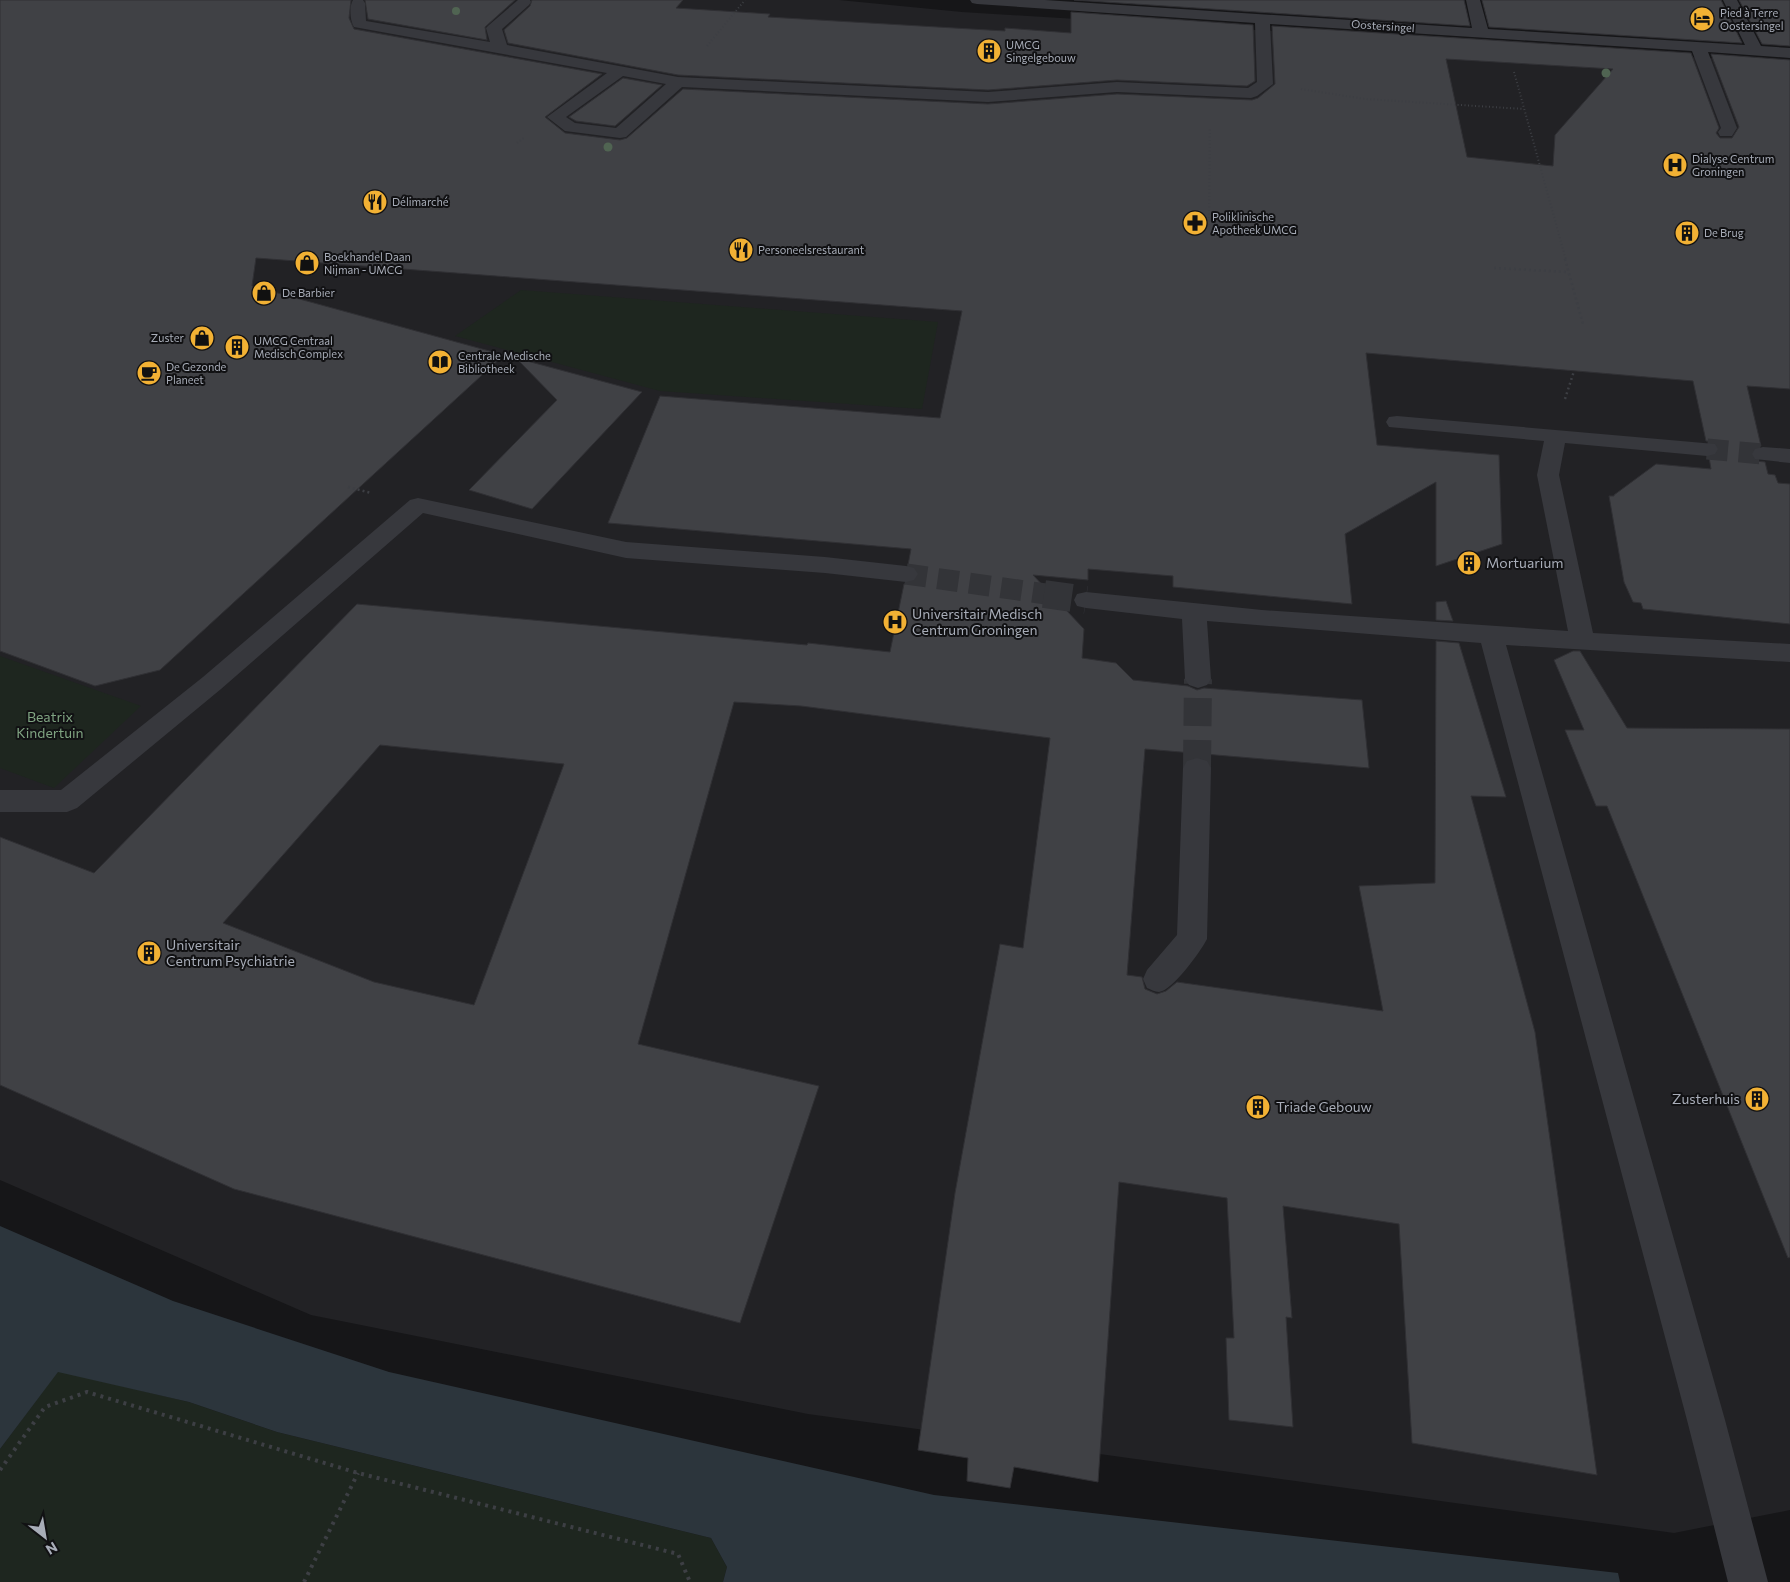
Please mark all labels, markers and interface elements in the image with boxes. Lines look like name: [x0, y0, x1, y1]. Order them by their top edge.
hotel icon: Pied à Terre Oostersingel: [1689, 6, 1715, 32]
place label: Pied à Terre Oostersingel: [1720, 6, 1783, 32]
street label: Oostersingel: [1351, 17, 1415, 34]
building icon: UMCG Singelgebouw: [976, 38, 1002, 64]
place label: UMCG Singelgebouw: [1006, 38, 1076, 64]
hospital icon: Dialyse Centrum Groningen: [1662, 152, 1688, 178]
place label: Dialyse Centrum Groningen: [1692, 152, 1774, 178]
restaurant icon: Délimarché: [362, 189, 388, 215]
place label: Délimarché: [392, 195, 449, 208]
pharmacy icon: Poliklinische Apotheek UMCG: [1182, 210, 1208, 236]
place label: Poliklinische Apotheek UMCG: [1212, 210, 1297, 236]
building icon: De Brug: [1674, 220, 1700, 246]
place label: De Brug: [1704, 226, 1744, 239]
restaurant icon: Personeelsrestaurant: [728, 237, 754, 263]
place label: Personeelsrestaurant: [758, 243, 865, 256]
shop icon: Boekhandel Daan Nijman - UMCG: [294, 250, 320, 276]
place label: Boekhandel Daan Nijman - UMCG: [324, 250, 411, 276]
shop icon: De Barbier: [251, 280, 277, 306]
place label: De Barbier: [282, 286, 335, 299]
shop icon: Zuster: [189, 325, 215, 351]
place label: Zuster: [151, 331, 185, 344]
building icon: UMCG Centraal Medisch Complex: [224, 334, 250, 360]
place label: UMCG Centraal Medisch Complex: [254, 334, 343, 360]
library icon: Centrale Medische Bibliotheek: [427, 349, 453, 375]
place label: Centrale Medische Bibliotheek: [458, 349, 551, 375]
cafe icon: De Gezonde Planeet: [136, 360, 162, 386]
place label: De Gezonde Planeet: [166, 360, 227, 386]
building icon: Mortuarium: [1456, 550, 1482, 576]
place label: Mortuarium: [1486, 554, 1563, 571]
place label: Universitair Medisch Centrum Groningen: [912, 605, 1042, 638]
hospital icon: Universitair Medisch Centrum Groningen: [882, 609, 908, 635]
park label: Beatrix Kindertuin: [16, 708, 84, 741]
place label: Universitair Centrum Psychiatrie: [166, 936, 295, 969]
building icon: Universitair Centrum Psychiatrie: [136, 940, 162, 966]
building icon: Zusterhuis: [1744, 1086, 1770, 1112]
place label: Zusterhuis: [1672, 1090, 1740, 1107]
building icon: Triade Gebouw: [1245, 1094, 1271, 1120]
place label: Triade Gebouw: [1276, 1098, 1372, 1115]
north arrow: [20, 1512, 70, 1562]
text: N: [43, 1539, 61, 1559]

